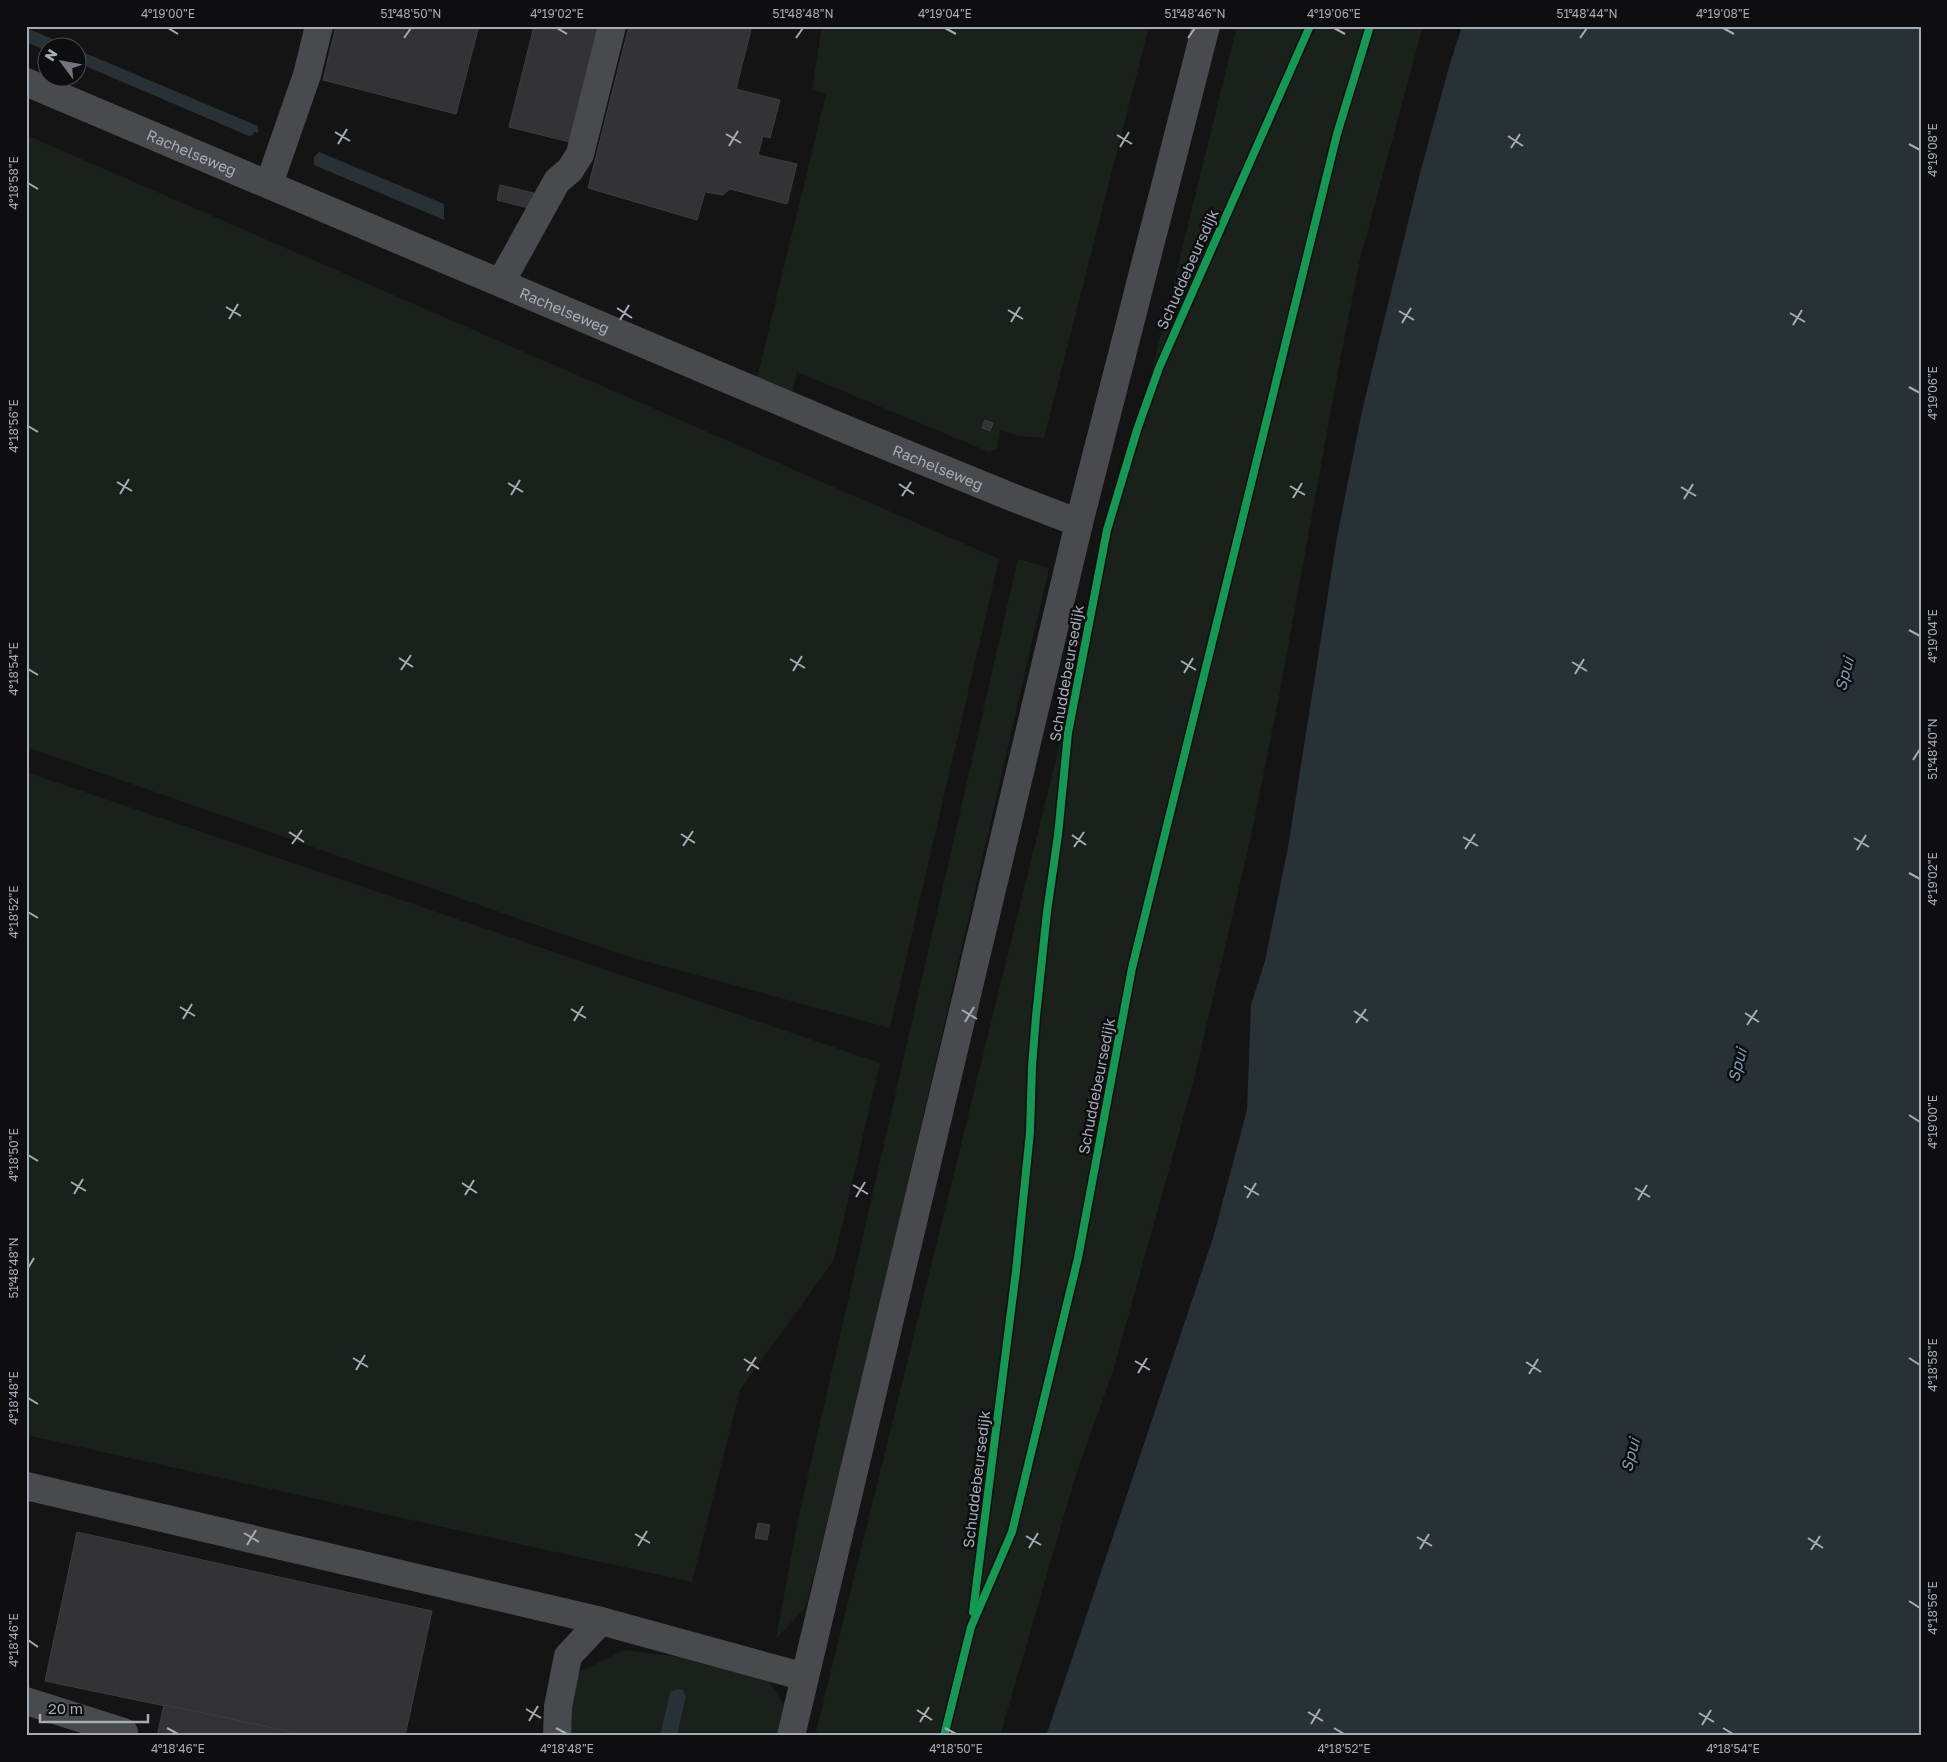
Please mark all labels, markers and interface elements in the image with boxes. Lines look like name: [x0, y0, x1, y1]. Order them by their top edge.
text: 4°19'00"E: [141, 6, 195, 21]
text: 51°48'50"N: [381, 6, 441, 21]
text: 4°19'02"E: [530, 6, 584, 21]
text: 51°48'48"N: [772, 6, 834, 21]
text: 4°19'04"E: [918, 6, 972, 21]
text: 51°48'46"N: [1164, 6, 1226, 21]
text: 4°19'06"E: [1307, 6, 1361, 21]
text: 51°48'44"N: [1556, 6, 1618, 21]
text: 4°19'08"E: [1696, 6, 1750, 21]
north arrow: [38, 38, 88, 88]
text: N: [41, 46, 61, 64]
text: 4°19'08"E: [1925, 123, 1940, 177]
street label: Rachelseweg: [144, 125, 239, 179]
text: 4°18'58"E: [6, 156, 21, 210]
street label: Schuddebeursdijk: [1152, 206, 1222, 332]
street label: Rachelseweg: [517, 283, 612, 337]
text: 4°19'06"E: [1925, 366, 1940, 420]
text: 4°18'56"E: [6, 399, 21, 453]
street label: Rachelseweg: [890, 441, 986, 493]
street label: Schuddebeursedijk: [1045, 603, 1087, 743]
text: 4°19'04"E: [1925, 609, 1940, 663]
text: 4°18'54"E: [6, 642, 21, 696]
water label: Spui: [1830, 653, 1859, 693]
text: 51°48'40"N: [1925, 718, 1940, 780]
text: 4°19'02"E: [1925, 852, 1940, 906]
text: 4°18'52"E: [6, 885, 21, 939]
street label: Schuddebeursedijk: [1074, 1016, 1118, 1156]
water label: Spui: [1723, 1044, 1752, 1084]
text: 4°19'00"E: [1925, 1095, 1940, 1149]
text: 4°18'50"E: [6, 1128, 21, 1182]
text: 51°48'48"N: [6, 1237, 21, 1299]
text: 4°18'58"E: [1925, 1338, 1940, 1392]
text: 4°18'48"E: [6, 1371, 21, 1425]
street label: Schuddebeursedijk: [959, 1409, 993, 1549]
water label: Spui: [1616, 1434, 1645, 1474]
text: 4°18'56"E: [1925, 1581, 1940, 1635]
text: 4°18'46"E: [6, 1613, 21, 1667]
scale bar: [40, 1692, 148, 1724]
text: 20 m: [48, 1699, 83, 1717]
text: 4°18'46"E: [151, 1741, 205, 1756]
text: 4°18'48"E: [540, 1741, 594, 1756]
text: 4°18'50"E: [929, 1741, 983, 1756]
text: 4°18'52"E: [1317, 1741, 1371, 1756]
text: 4°18'54"E: [1706, 1741, 1760, 1756]

